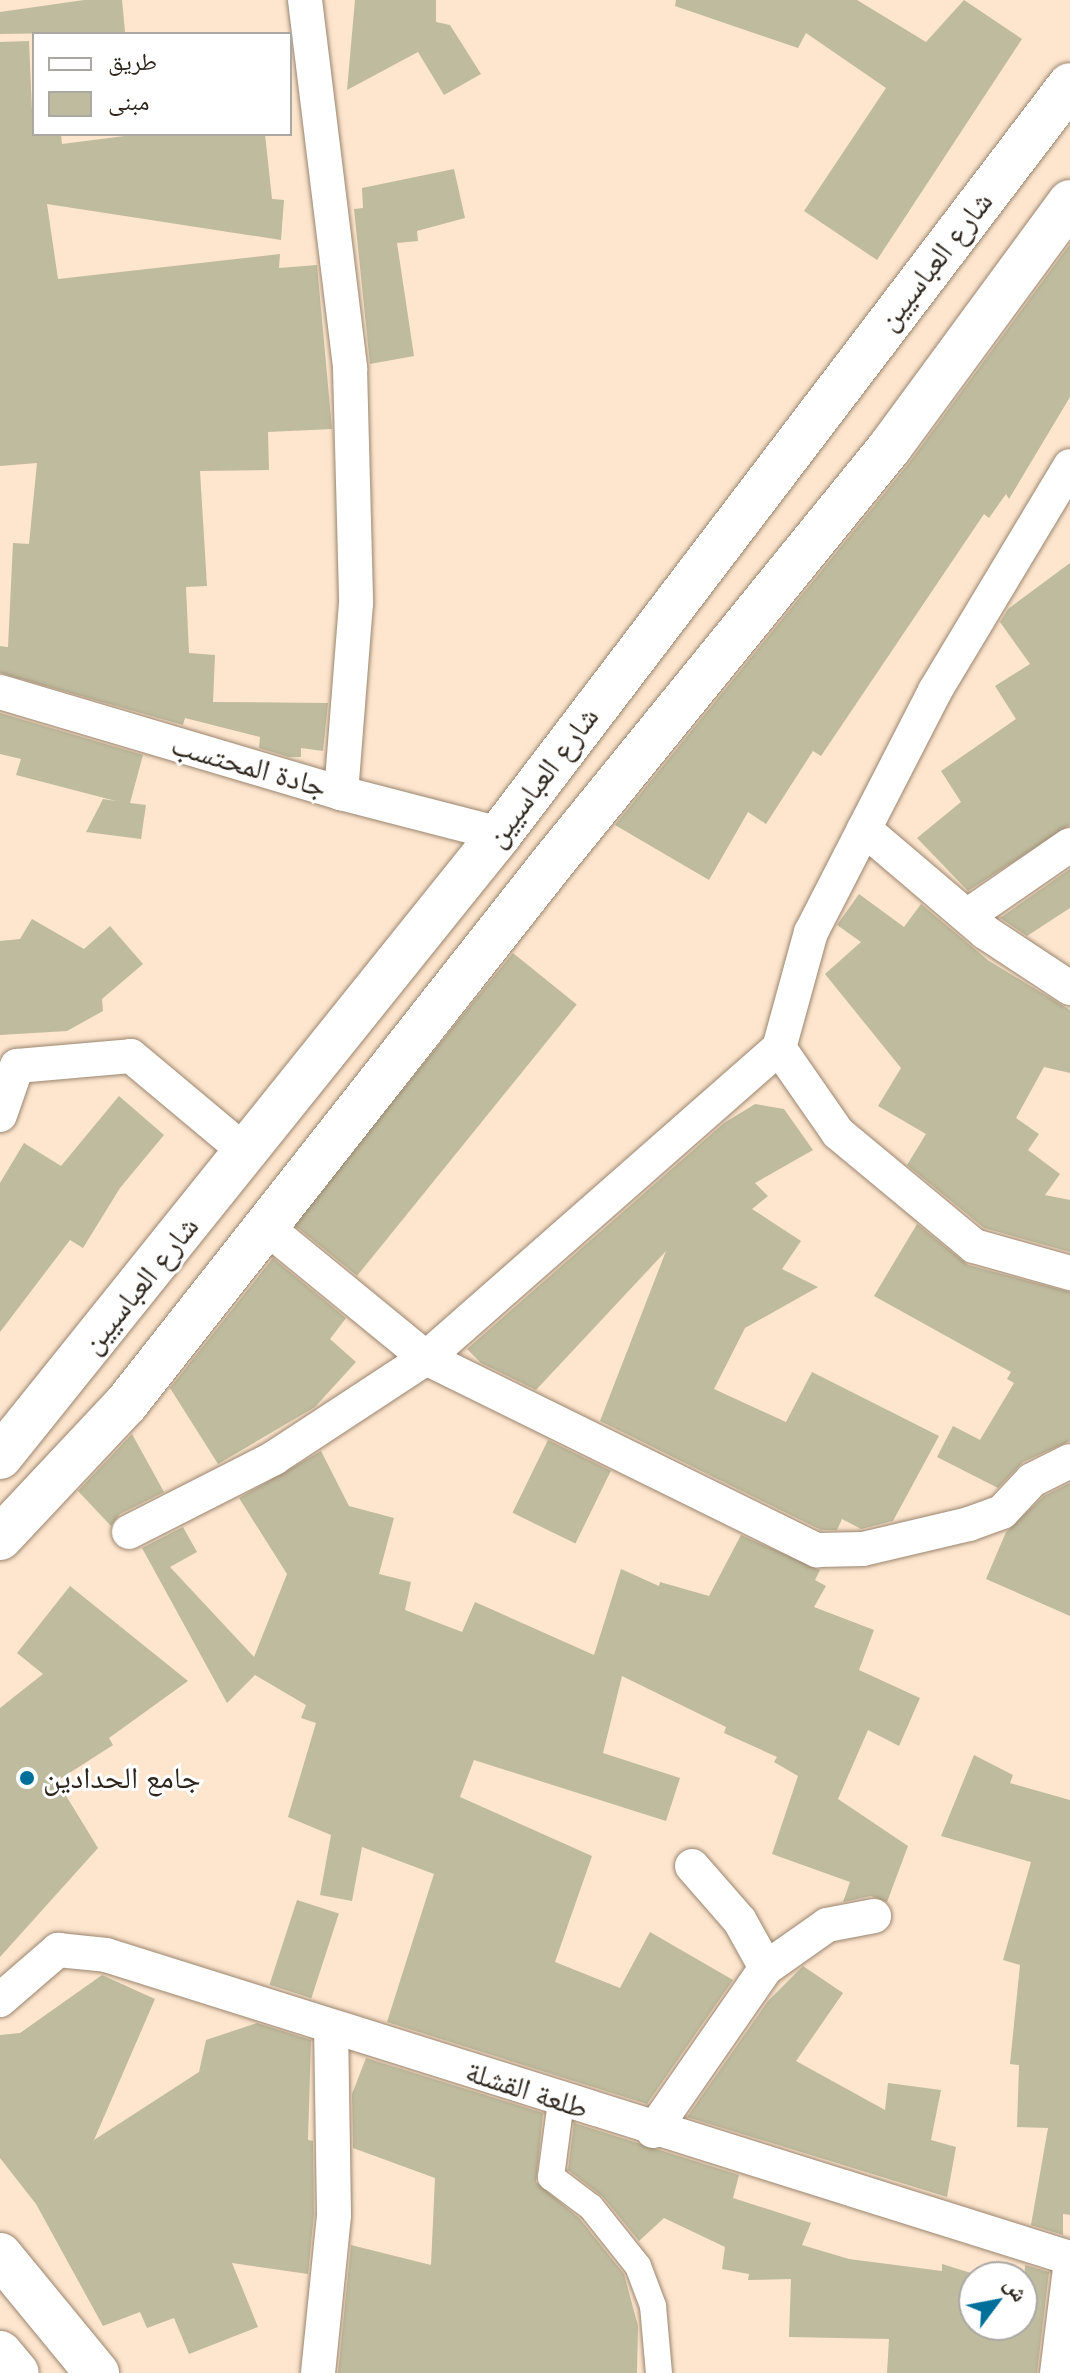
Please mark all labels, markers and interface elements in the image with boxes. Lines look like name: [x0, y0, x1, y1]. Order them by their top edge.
legend: [32, 32, 292, 136]
text: طريق: [108, 46, 157, 77]
text: مبنى: [108, 86, 149, 117]
street label: شارع العباسيين: [870, 185, 1000, 337]
street label: شارع العباسيين: [478, 700, 606, 854]
street label: جادة المحتسب: [167, 727, 331, 805]
street label: شارع العباسيين: [74, 1209, 206, 1361]
place label: جامع الحدادين: [43, 1760, 200, 1796]
marker: جامع الحدادين: [18, 1769, 36, 1787]
street label: طلعة القشلة: [461, 2053, 593, 2127]
north arrow: [958, 2261, 1038, 2341]
text: ش: [999, 2272, 1035, 2307]

